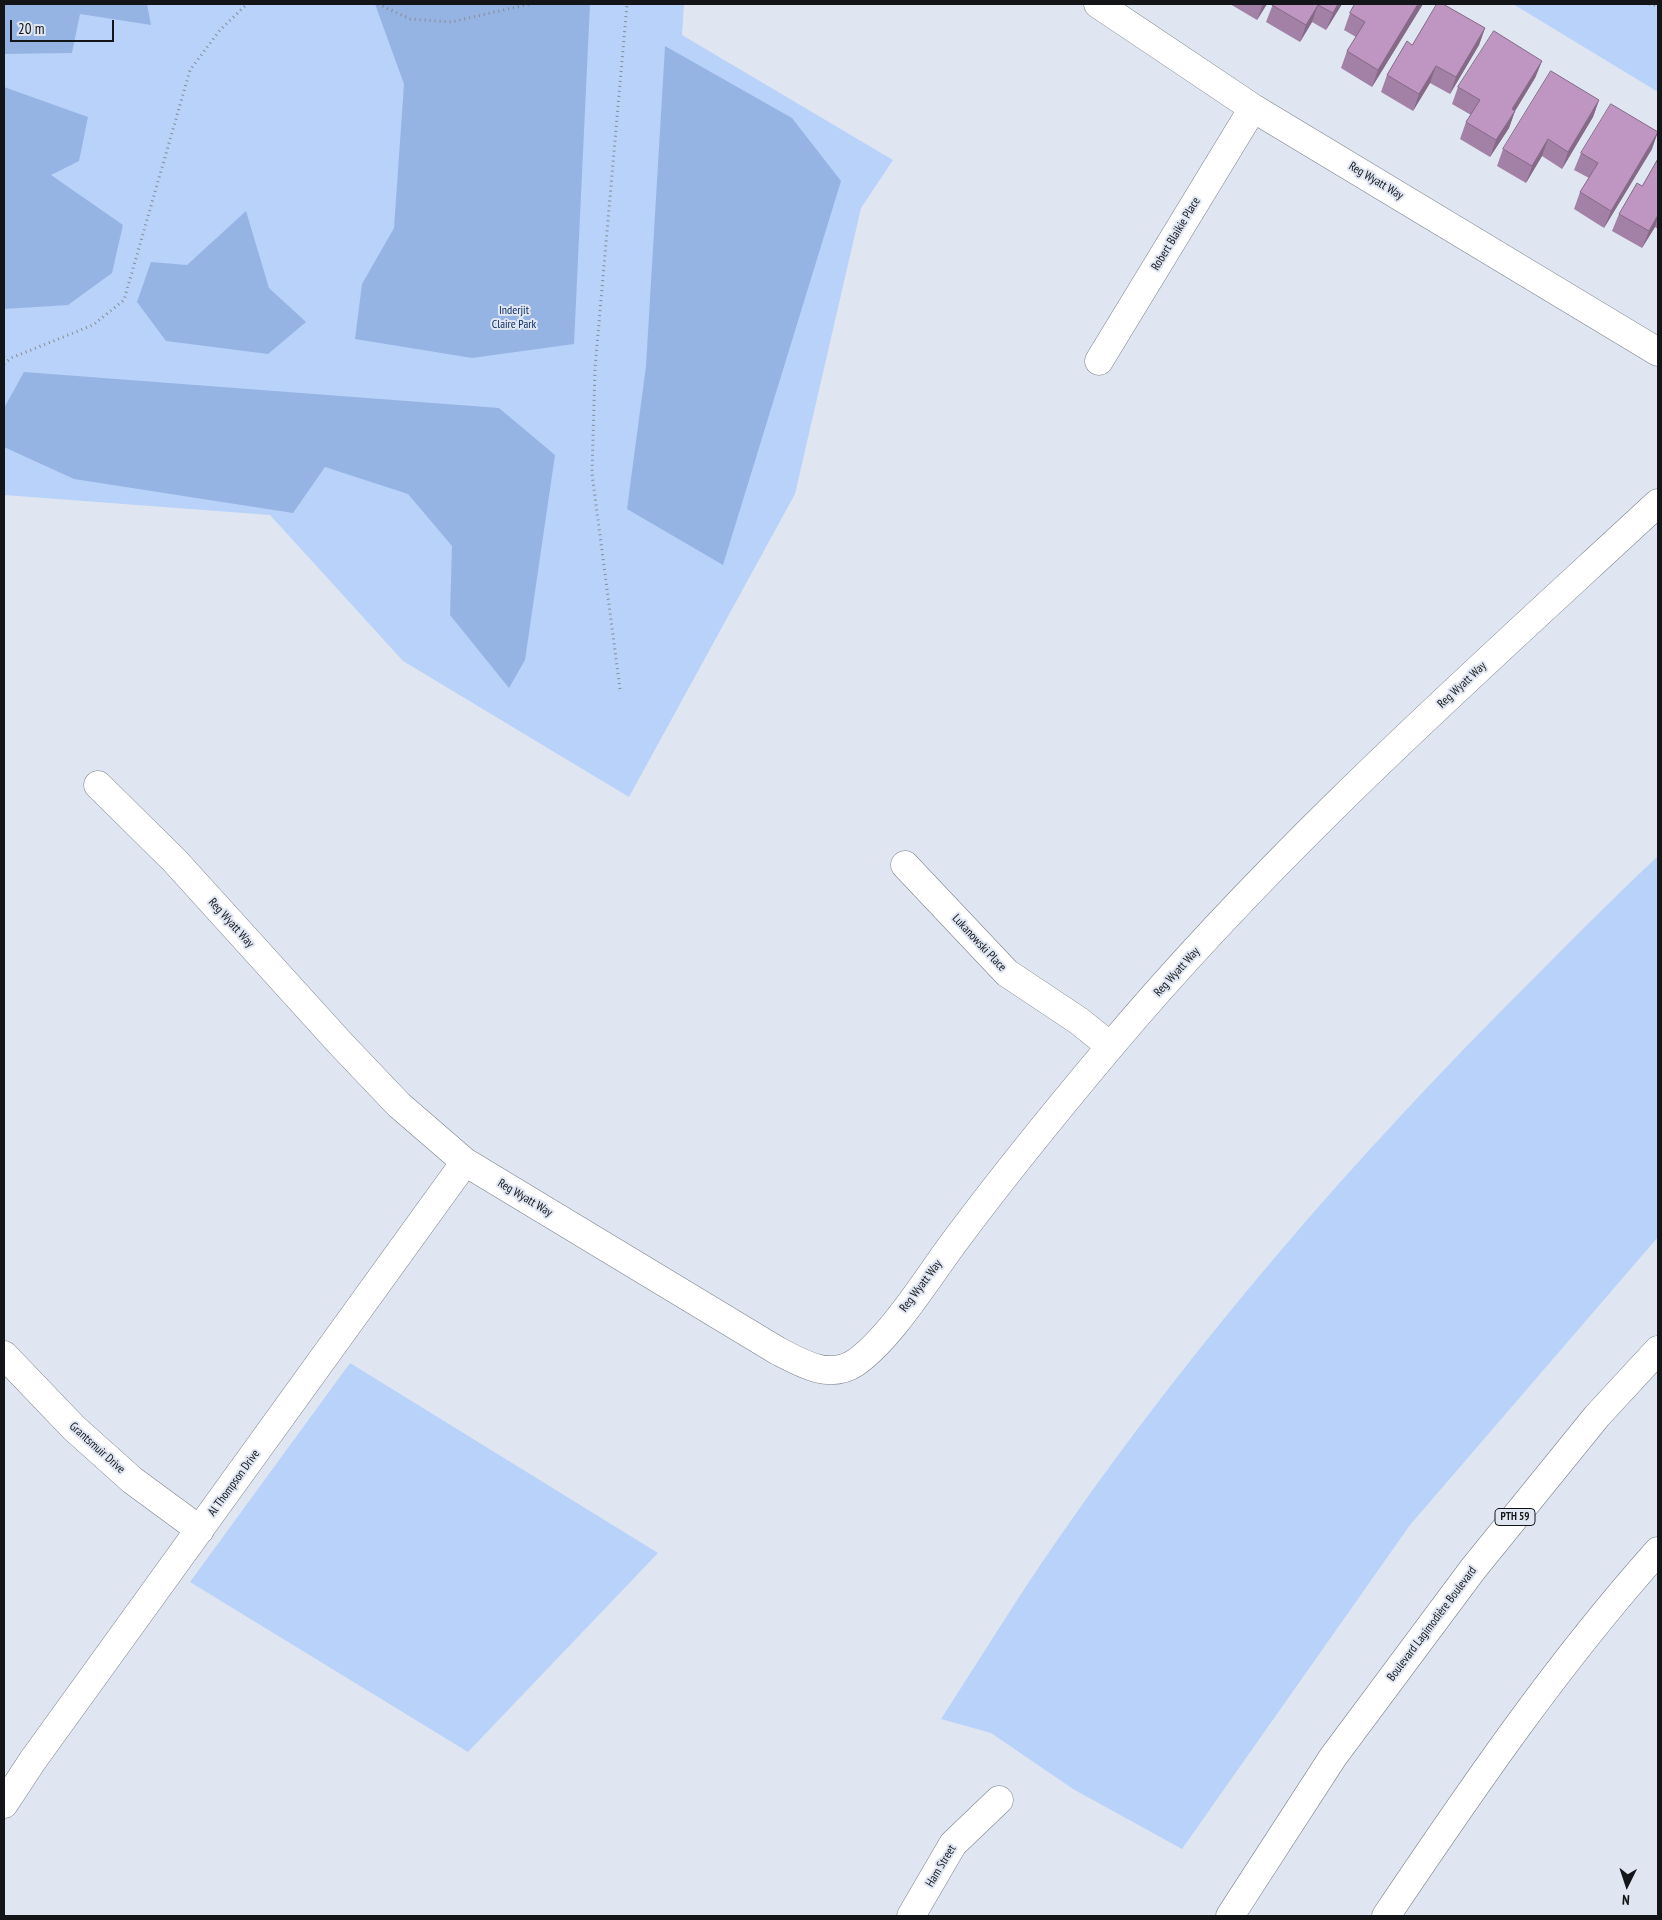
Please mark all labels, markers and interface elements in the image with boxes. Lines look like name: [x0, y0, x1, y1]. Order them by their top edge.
scale bar: [12, 10, 116, 42]
text: 20 m: [18, 19, 44, 38]
street label: Reg Wyatt Way: [1346, 159, 1406, 203]
street label: Robert Blaikie Place: [1149, 195, 1203, 273]
park label: Inderjit Claire Park: [492, 304, 536, 332]
street label: Reg Wyatt Way: [1435, 659, 1489, 711]
street label: Reg Wyatt Way: [205, 895, 257, 951]
street label: Lukanowski Place: [949, 911, 1009, 975]
street label: Reg Wyatt Way: [1151, 944, 1203, 1000]
street label: Reg Wyatt Way: [495, 1176, 555, 1220]
street label: Reg Wyatt Way: [897, 1257, 945, 1315]
street label: Grantsmuir Drive: [66, 1419, 128, 1477]
street label: Al Thompson Drive: [205, 1447, 263, 1519]
road number: PTH 59: [1495, 1508, 1535, 1525]
street label: Boulevard Lagimodière Boulevard: [1384, 1564, 1480, 1684]
street label: Ham Street: [923, 1842, 959, 1890]
north arrow: [1602, 1860, 1652, 1910]
text: N: [1622, 1891, 1630, 1909]

